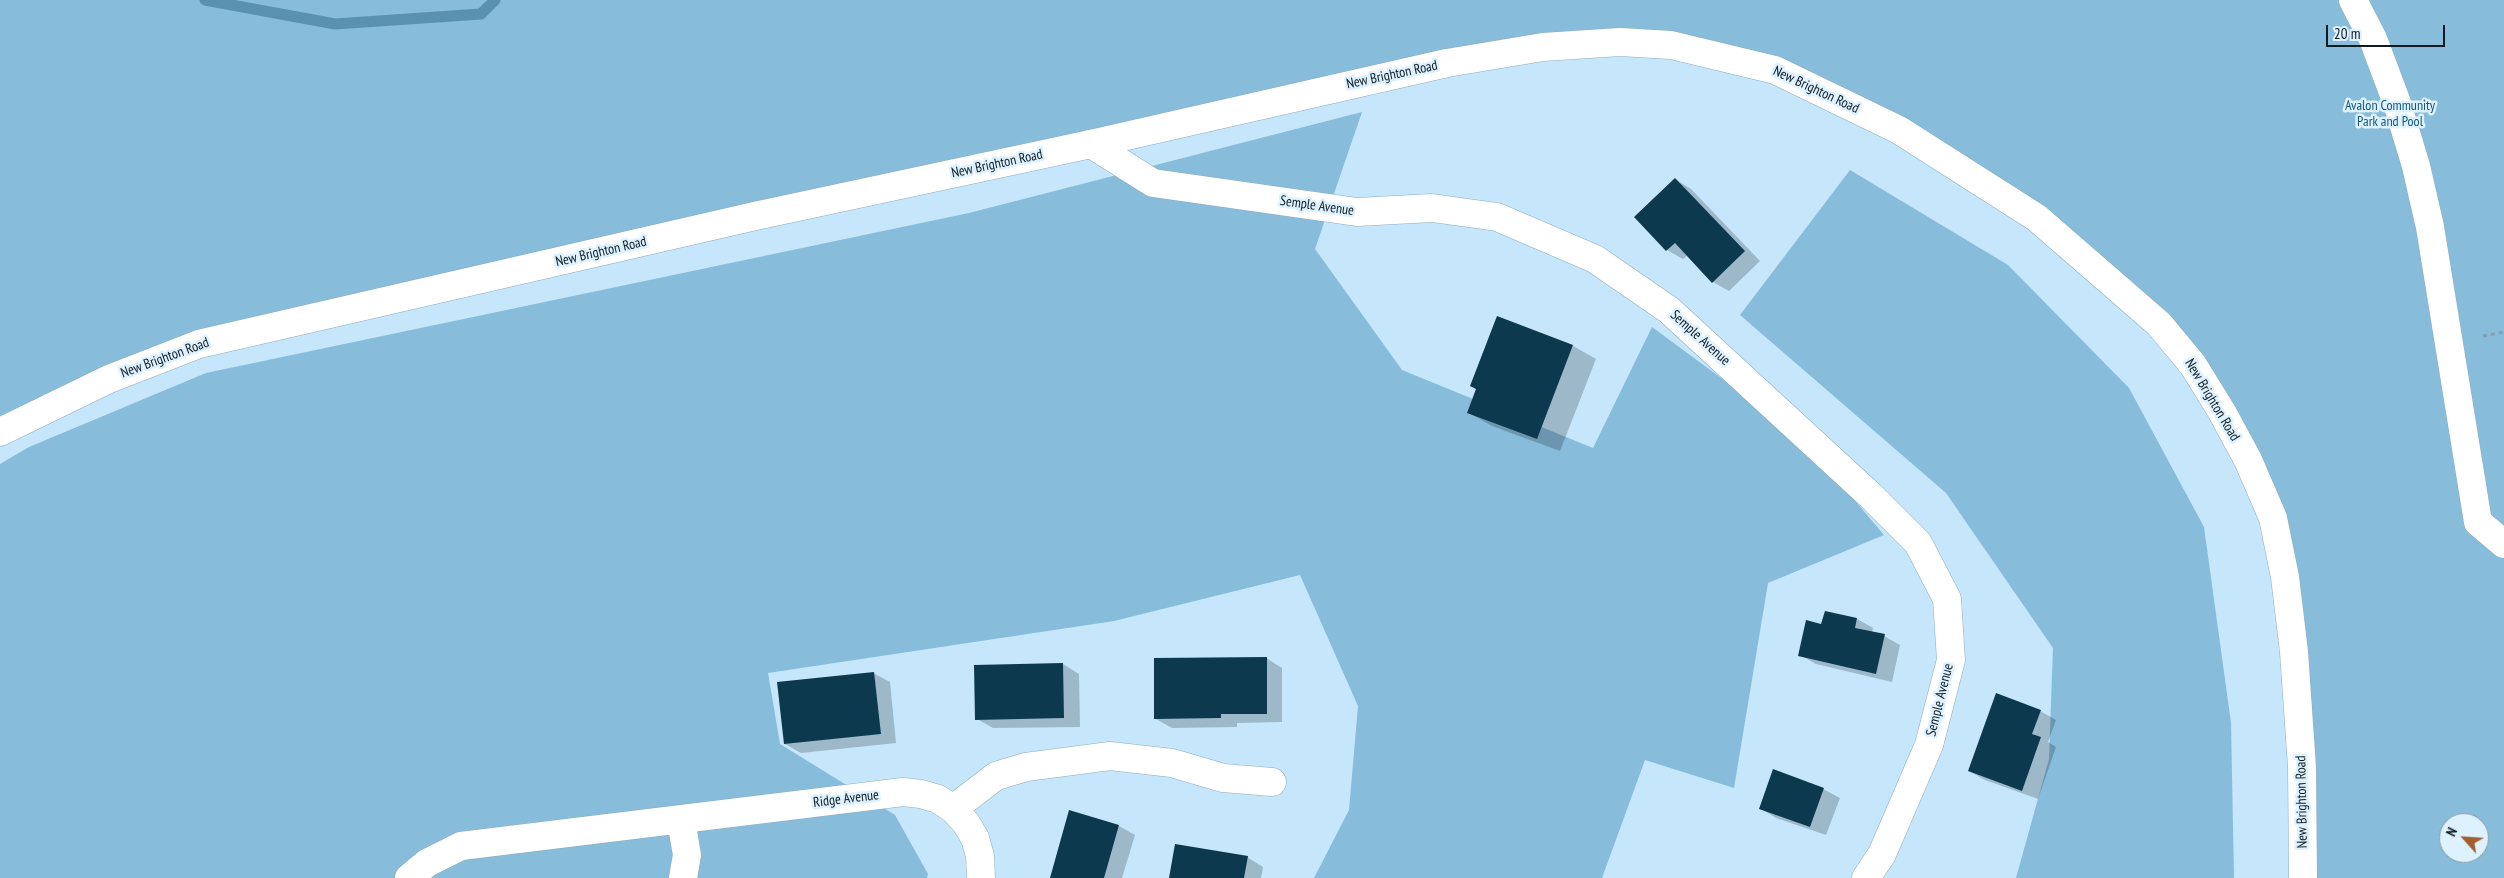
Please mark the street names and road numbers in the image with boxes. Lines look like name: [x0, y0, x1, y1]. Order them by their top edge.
street label: New Brighton Road: [1345, 57, 1439, 93]
street label: New Brighton Road: [1770, 63, 1862, 117]
street label: New Brighton Road: [950, 146, 1044, 182]
street label: Semple Avenue: [1279, 193, 1355, 219]
street label: New Brighton Road: [554, 233, 648, 271]
street label: Semple Avenue: [1667, 307, 1733, 369]
street label: New Brighton Road: [118, 334, 212, 382]
street label: New Brighton Road: [2181, 356, 2243, 444]
street label: Semple Avenue: [1923, 662, 1957, 738]
street label: New Brighton Road: [2293, 755, 2311, 849]
street label: Ridge Avenue: [812, 787, 880, 811]

